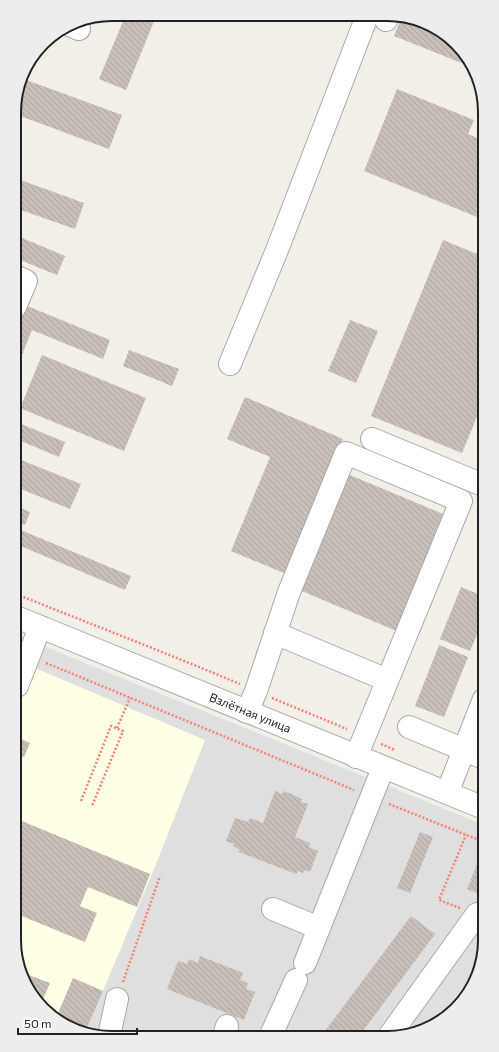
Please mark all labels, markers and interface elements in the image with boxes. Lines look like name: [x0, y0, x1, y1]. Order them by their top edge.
street label: Взлётная улица: [207, 689, 293, 735]
scale bar: [18, 1010, 137, 1036]
text: 50 m: [24, 1016, 52, 1030]

